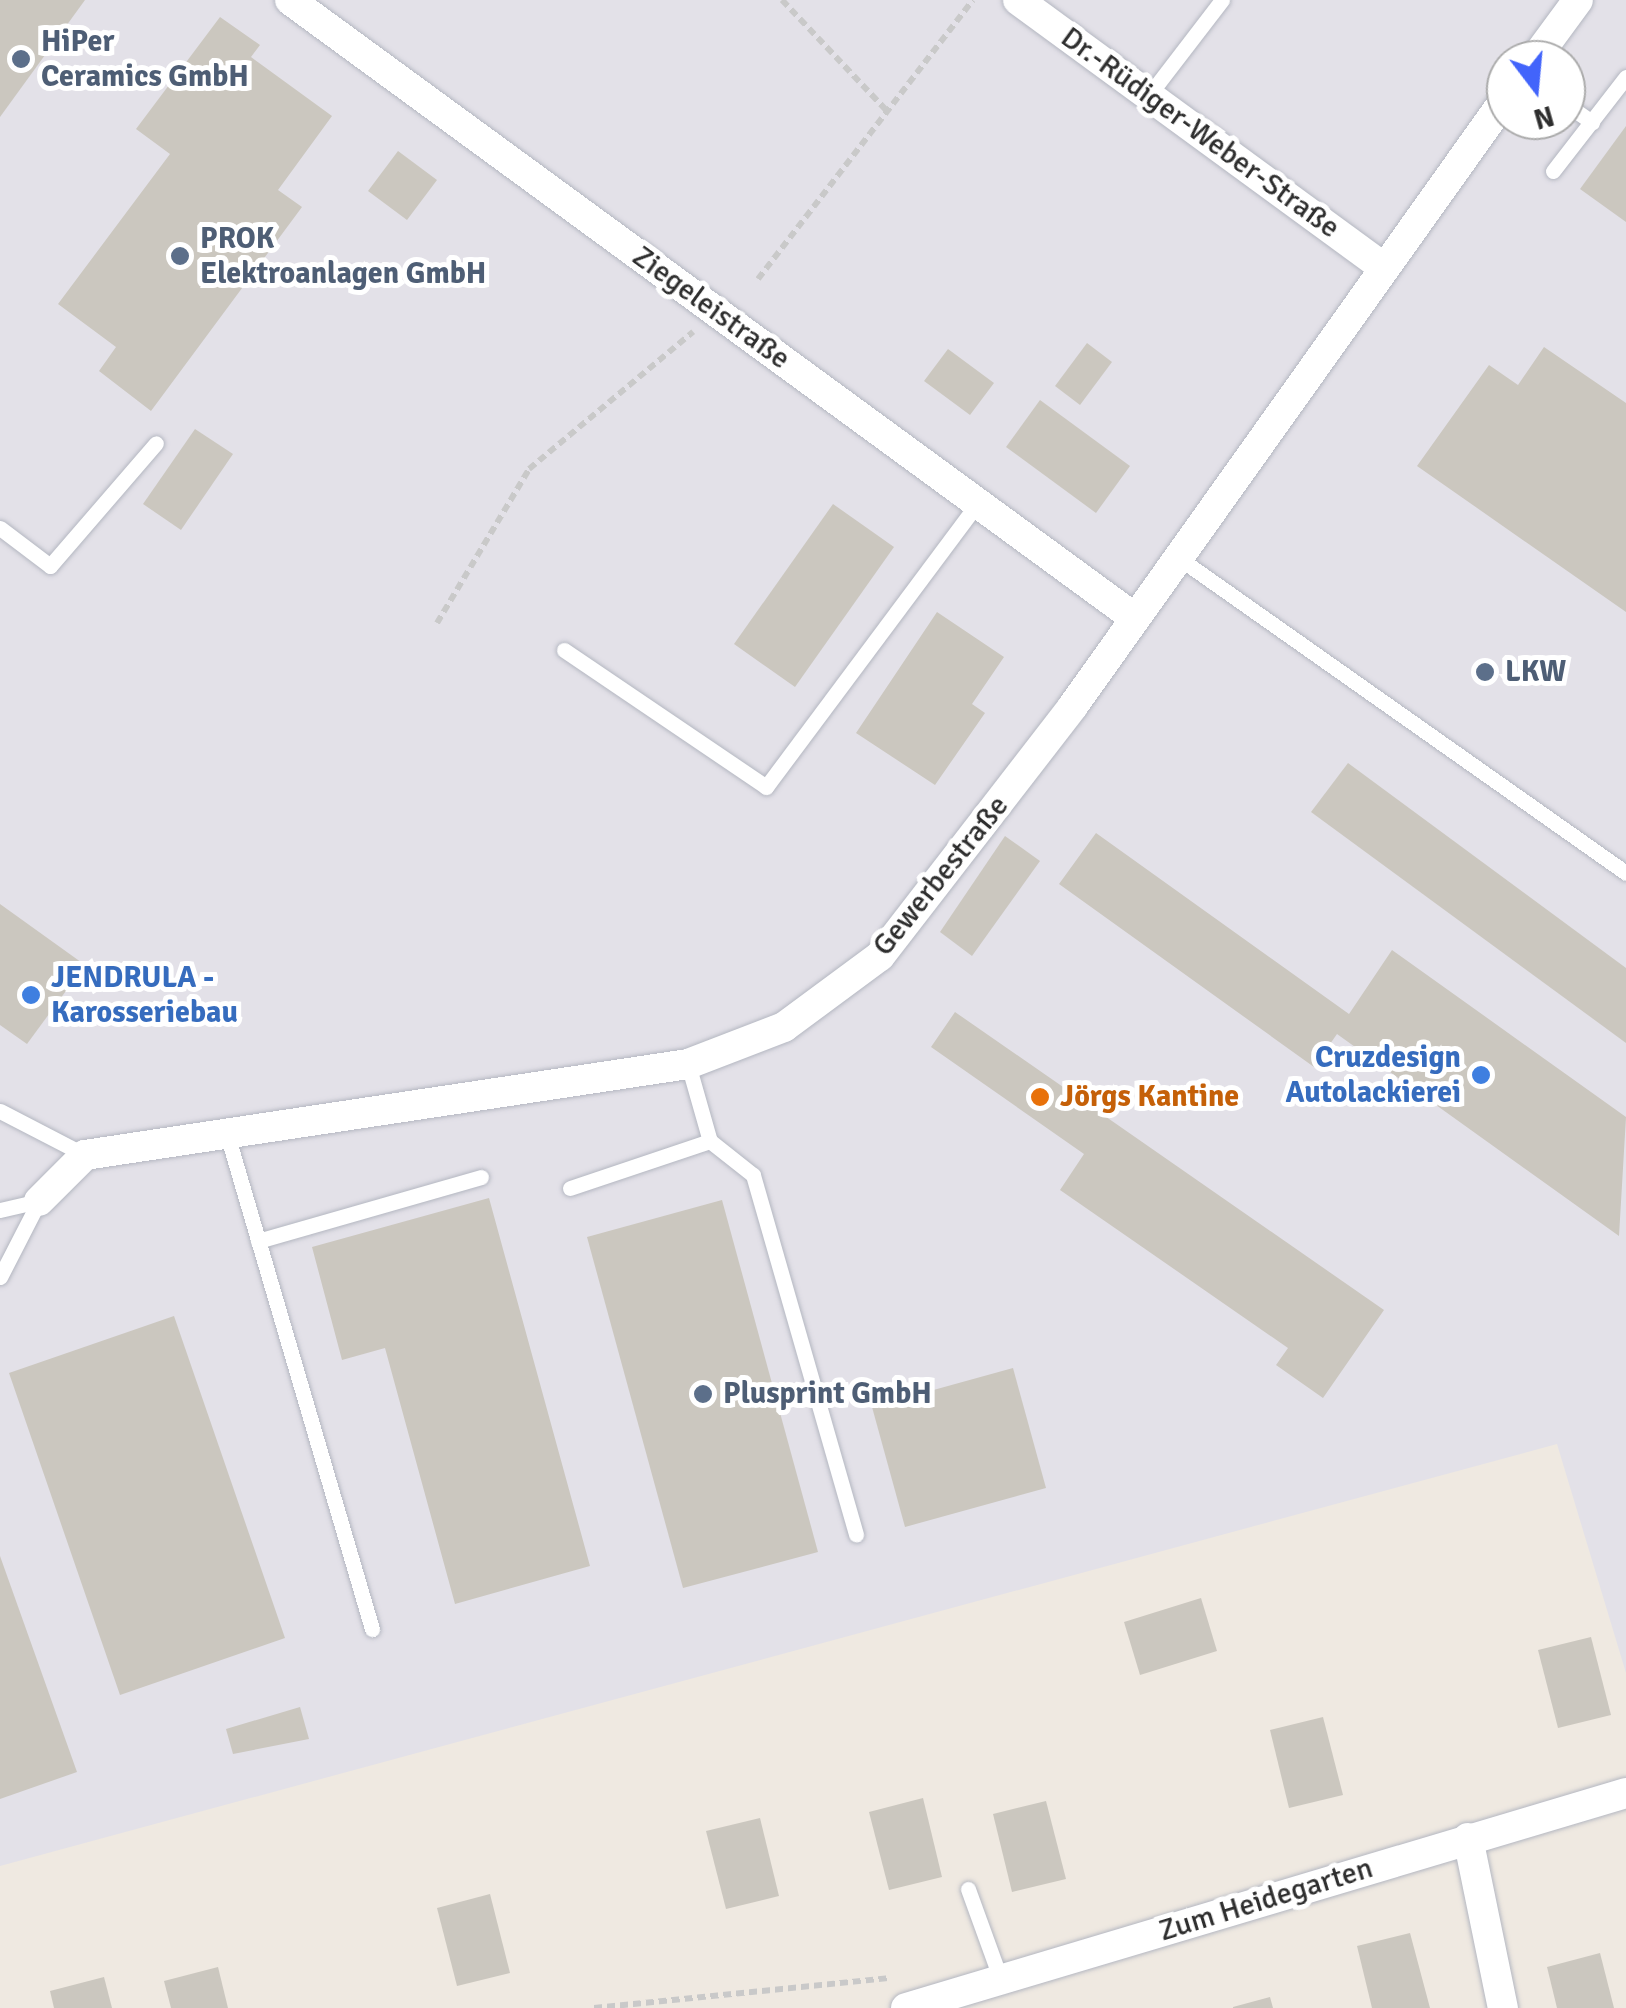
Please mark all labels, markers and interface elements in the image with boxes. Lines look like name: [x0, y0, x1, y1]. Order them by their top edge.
street label: Dr.-Rüdiger-Weber-Straße: [1054, 20, 1346, 246]
place label: HiPer Ceramics GmbH: [41, 24, 249, 94]
north arrow: [1486, 40, 1586, 140]
marker: HiPer Ceramics GmbH: [10, 48, 32, 70]
text: N: [1530, 98, 1558, 136]
place label: PROK Elektroanlagen GmbH: [200, 221, 486, 292]
street label: Ziegeleistraße: [625, 239, 797, 377]
marker: PROK Elektroanlagen GmbH: [169, 245, 191, 267]
place label: LKW: [1505, 654, 1566, 690]
marker: LKW: [1474, 661, 1496, 683]
street label: Gewerbestraße: [865, 789, 1017, 963]
place label: JENDRULA - Karosseriebau: [51, 960, 238, 1030]
marker: JENDRULA - Karosseriebau: [20, 984, 42, 1006]
place label: Cruzdesign Autolackierei: [1286, 1040, 1461, 1110]
marker: Cruzdesign Autolackierei: [1470, 1064, 1492, 1086]
place label: Jörgs Kantine: [1060, 1079, 1239, 1115]
marker: Jörgs Kantine: [1029, 1086, 1051, 1108]
place label: Plusprint GmbH: [723, 1376, 932, 1412]
marker: Plusprint GmbH: [692, 1383, 714, 1405]
street label: Zum Heidegarten: [1155, 1850, 1377, 1950]

